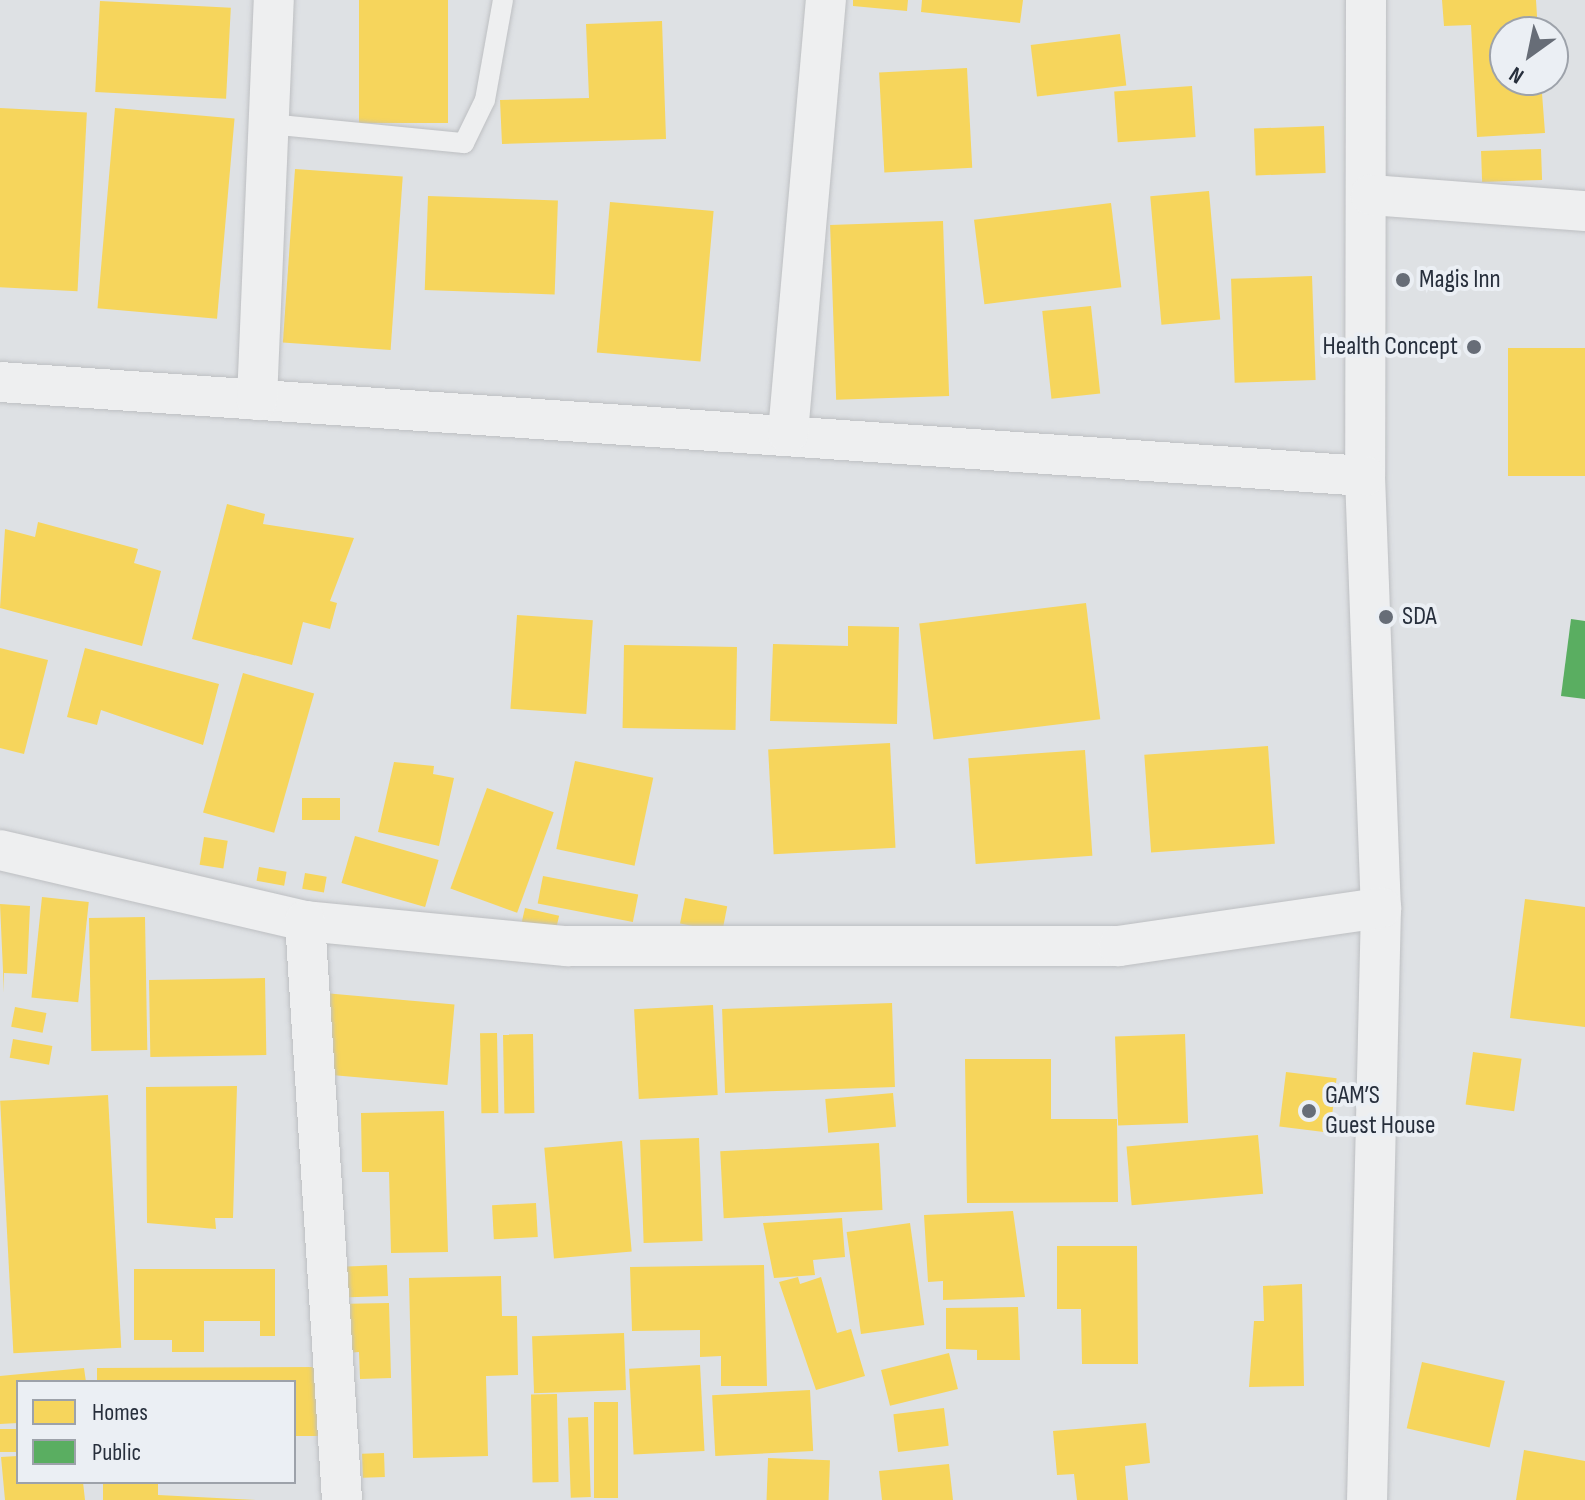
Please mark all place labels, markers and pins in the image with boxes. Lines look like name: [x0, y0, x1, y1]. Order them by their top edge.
place label: Magis Inn: [1419, 264, 1501, 296]
marker: Magis Inn: [1394, 271, 1412, 289]
place label: Health Concept: [1323, 331, 1458, 363]
marker: Health Concept: [1465, 338, 1483, 356]
place label: SDA: [1402, 601, 1437, 633]
marker: SDA: [1377, 608, 1395, 626]
place label: GAM’S Guest House: [1325, 1080, 1435, 1142]
marker: GAM’S Guest House: [1300, 1102, 1318, 1120]

